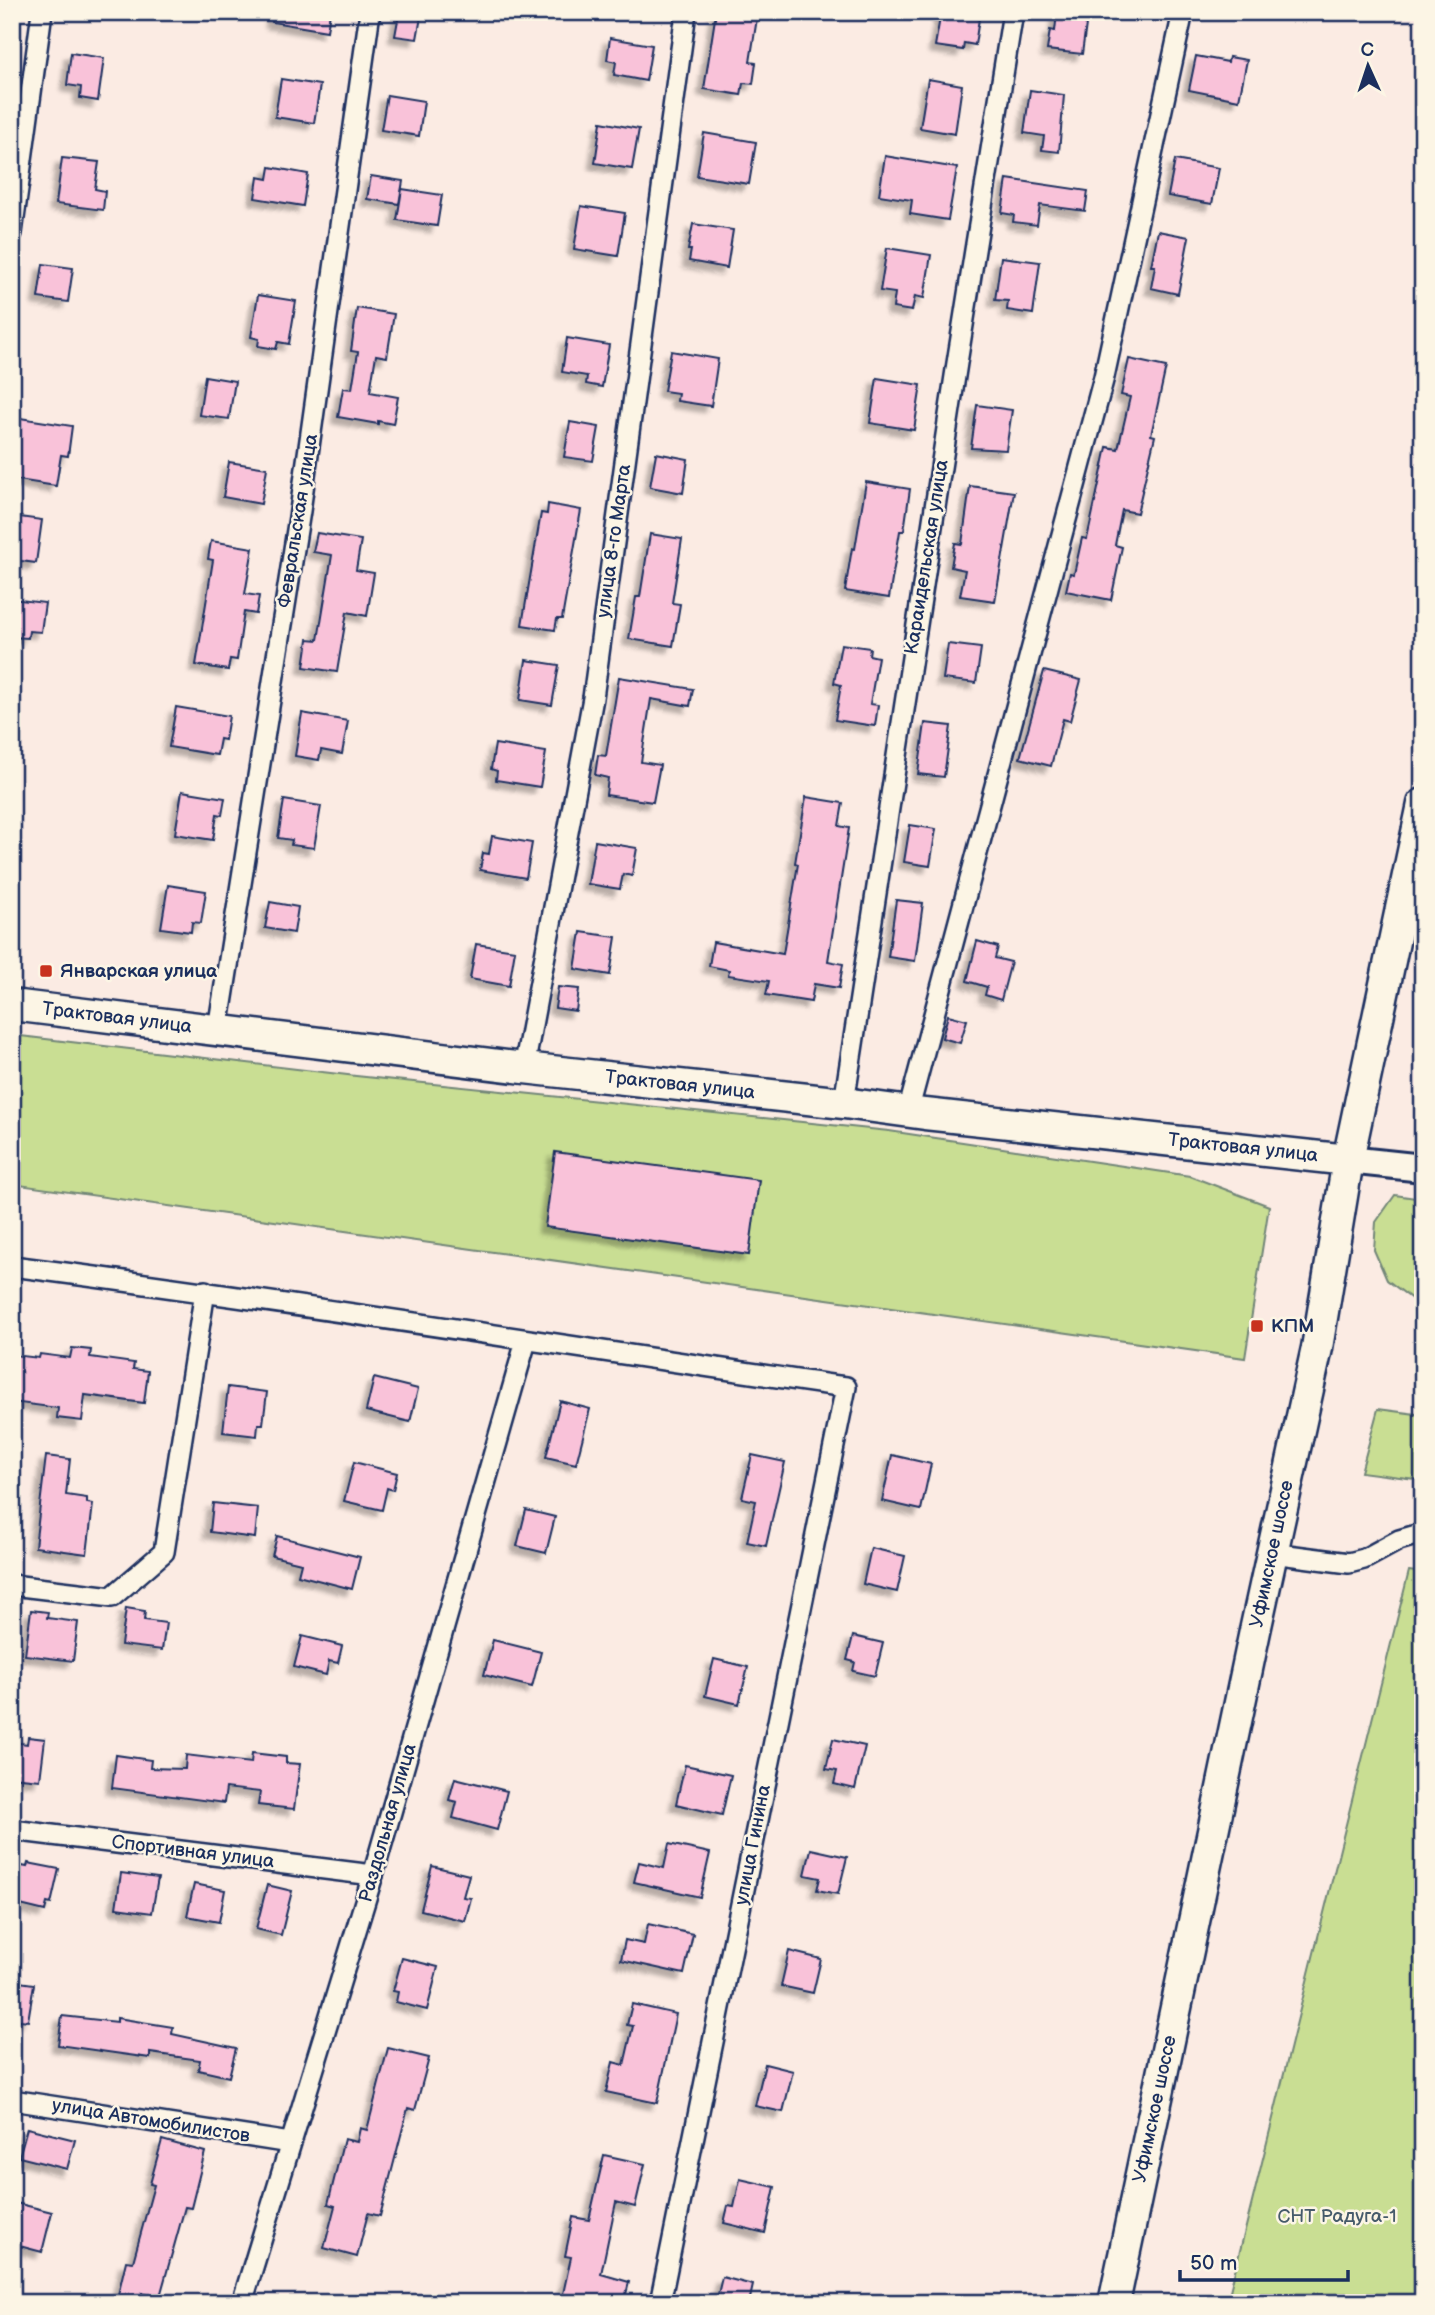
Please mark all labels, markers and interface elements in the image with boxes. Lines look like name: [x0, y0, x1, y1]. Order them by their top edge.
north arrow: [1334, 32, 1404, 102]
text: С: [1360, 39, 1374, 62]
street label: Февральская улица: [273, 432, 323, 610]
street label: Караидельская улица: [900, 458, 954, 656]
street label: улица 8-го Марта: [592, 463, 636, 619]
place label: Январская улица: [60, 960, 218, 983]
marker: Январская улица: [38, 963, 54, 979]
street label: Трактовая улица: [41, 997, 193, 1039]
street label: Трактовая улица: [604, 1066, 756, 1104]
street label: Трактовая улица: [1167, 1129, 1319, 1167]
place label: КПМ: [1271, 1315, 1314, 1338]
marker: КПМ: [1249, 1318, 1265, 1334]
street label: Уфимское шоссе: [1245, 1478, 1299, 1630]
street label: Раздольная улица: [354, 1741, 422, 1905]
street label: улица Гинина: [730, 1783, 776, 1907]
street label: Спортивная улица: [110, 1831, 276, 1873]
street label: Уфимское шоссе: [1128, 2033, 1182, 2185]
street label: улица Автомобилистов: [50, 2094, 252, 2148]
park label: СНТ Радуга-1: [1277, 2205, 1397, 2228]
scale bar: [1180, 2238, 1348, 2282]
text: 50 m: [1190, 2251, 1237, 2276]

